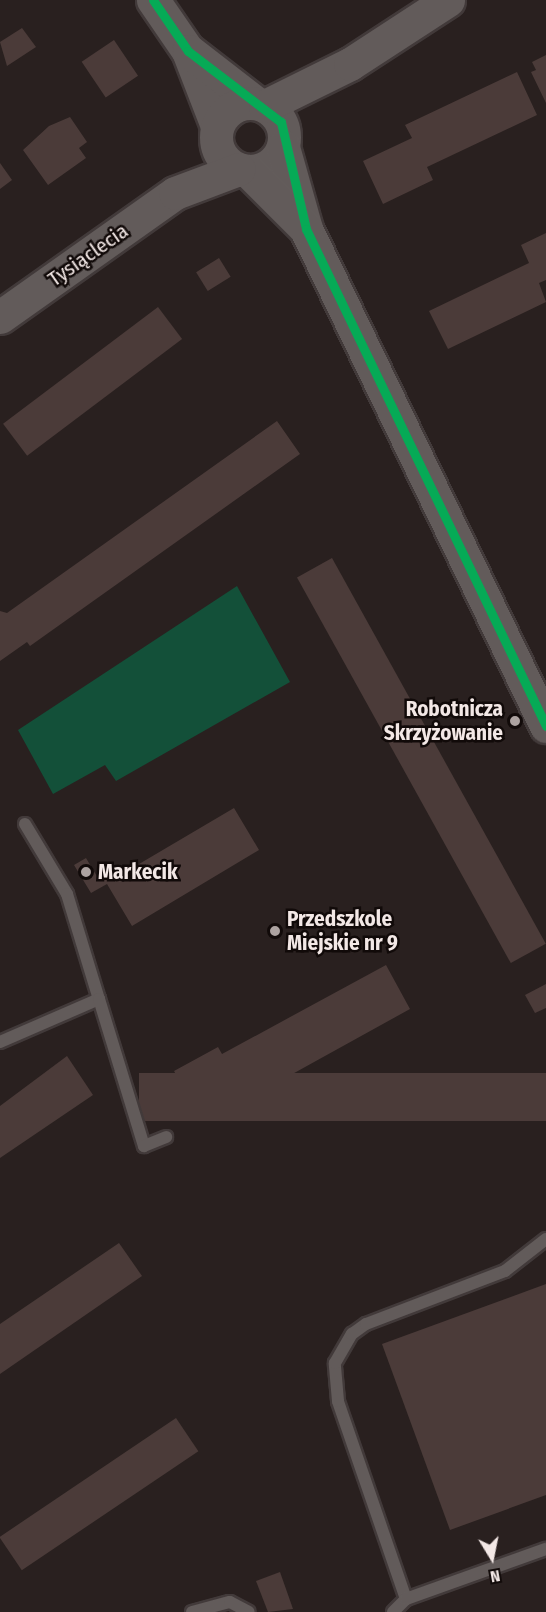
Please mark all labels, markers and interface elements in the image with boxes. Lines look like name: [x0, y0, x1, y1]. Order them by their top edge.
street label: Tysiąclecia: [43, 218, 133, 292]
place label: Robotnicza Skrzyżowanie: [384, 696, 503, 746]
marker: Robotnicza Skrzyżowanie: [508, 714, 522, 728]
place label: Markecik: [98, 859, 178, 885]
marker: Markecik: [79, 865, 93, 879]
place label: Przedszkole Miejskie nr 9: [287, 906, 398, 956]
marker: Przedszkole Miejskie nr 9: [268, 924, 282, 938]
north arrow: [462, 1528, 522, 1588]
text: N: [489, 1566, 502, 1586]

